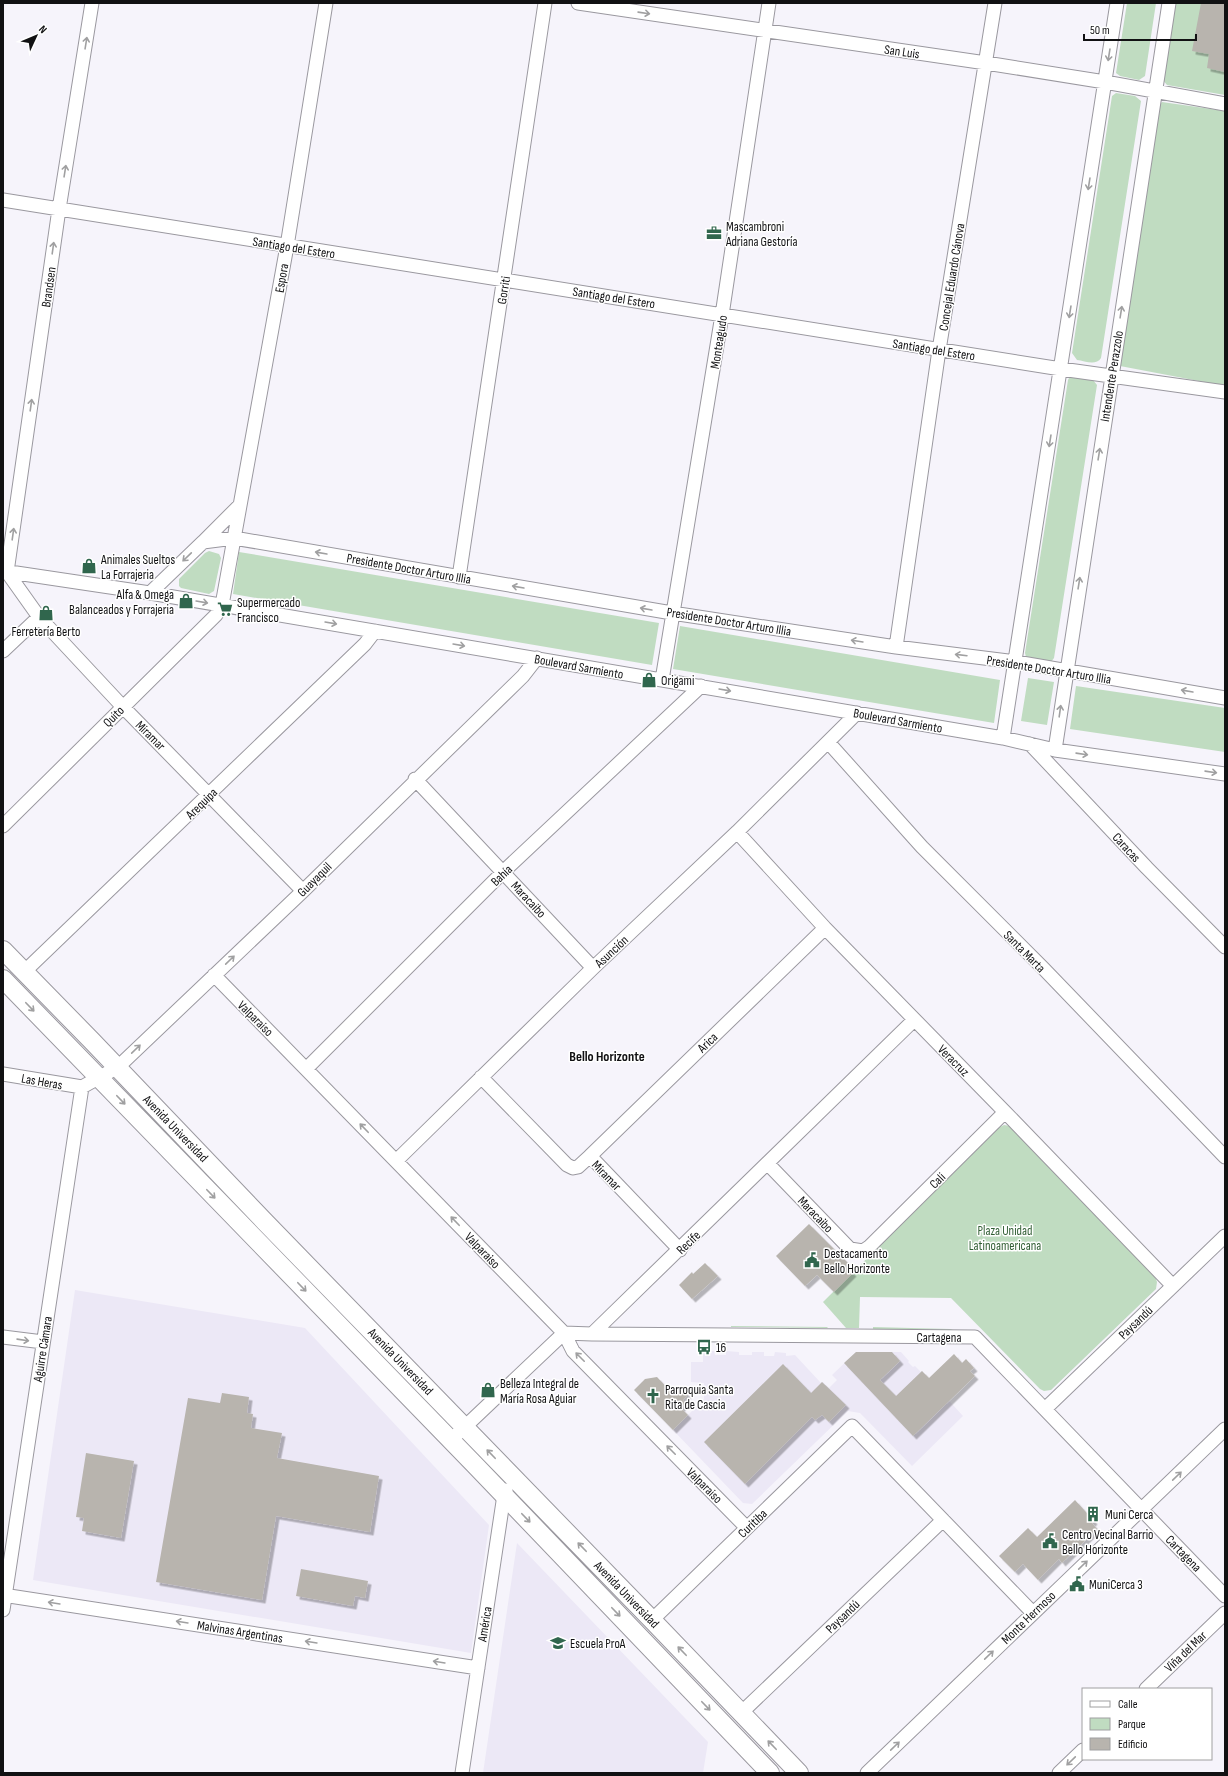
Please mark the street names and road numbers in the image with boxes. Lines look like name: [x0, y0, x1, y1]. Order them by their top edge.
street label: San Luis: [883, 42, 921, 62]
street label: Concejal Eduardo Cánova: [936, 222, 968, 332]
street label: Santiago del Estero: [251, 234, 336, 262]
street label: Espora: [272, 262, 292, 294]
street label: Brandsen: [38, 266, 60, 308]
street label: Gorriti: [494, 275, 514, 305]
street label: Santiago del Estero: [571, 284, 656, 312]
street label: Monteagudo: [707, 314, 731, 370]
street label: Intendente Perazzolo: [1097, 329, 1127, 423]
street label: Santiago del Estero: [891, 336, 976, 364]
street label: Presidente Doctor Arturo Illia: [345, 550, 472, 588]
street label: Presidente Doctor Arturo Illia: [665, 604, 792, 640]
street label: Boulevard Sarmiento: [533, 651, 625, 683]
street label: Presidente Doctor Arturo Illia: [985, 652, 1112, 688]
street label: Quito: [100, 703, 128, 731]
street label: Boulevard Sarmiento: [852, 705, 944, 737]
street label: Miramar: [132, 717, 169, 754]
street label: Arequipa: [182, 785, 221, 823]
street label: Caracas: [1109, 830, 1144, 866]
street label: Guayaquil: [294, 859, 335, 900]
street label: Bahía: [488, 862, 516, 890]
street label: Maracaibo: [507, 878, 549, 921]
street label: Santa Marta: [1000, 927, 1049, 976]
street label: Asunción: [591, 932, 632, 972]
street label: Valparaiso: [234, 997, 277, 1040]
street label: Arica: [694, 1029, 721, 1057]
street label: Veracruz: [934, 1042, 973, 1080]
street label: Las Heras: [20, 1070, 64, 1094]
street label: Avenida Universidad: [139, 1091, 211, 1166]
street label: Miramar: [588, 1157, 625, 1194]
street label: Cali: [926, 1169, 949, 1192]
street label: Maracaibo: [794, 1193, 836, 1236]
street label: Recife: [673, 1227, 704, 1258]
street label: Valparaiso: [461, 1229, 503, 1272]
street label: Paysandú: [1115, 1303, 1156, 1343]
street label: Aguirre Cámara: [30, 1315, 56, 1384]
street label: Avenida Universidad: [364, 1324, 436, 1399]
street label: Cartagena: [917, 1330, 961, 1346]
street label: Valparaiso: [683, 1464, 726, 1507]
street label: Curitiba: [735, 1506, 771, 1541]
street label: Cartagena: [1162, 1532, 1205, 1575]
street label: Avenida Universidad: [590, 1557, 662, 1632]
street label: Monte Hermoso: [998, 1588, 1059, 1648]
street label: Paysandú: [822, 1597, 863, 1637]
street label: América: [474, 1605, 496, 1644]
street label: Malvinas Argentinas: [196, 1617, 284, 1647]
street label: Viña del Mar: [1161, 1628, 1210, 1676]

